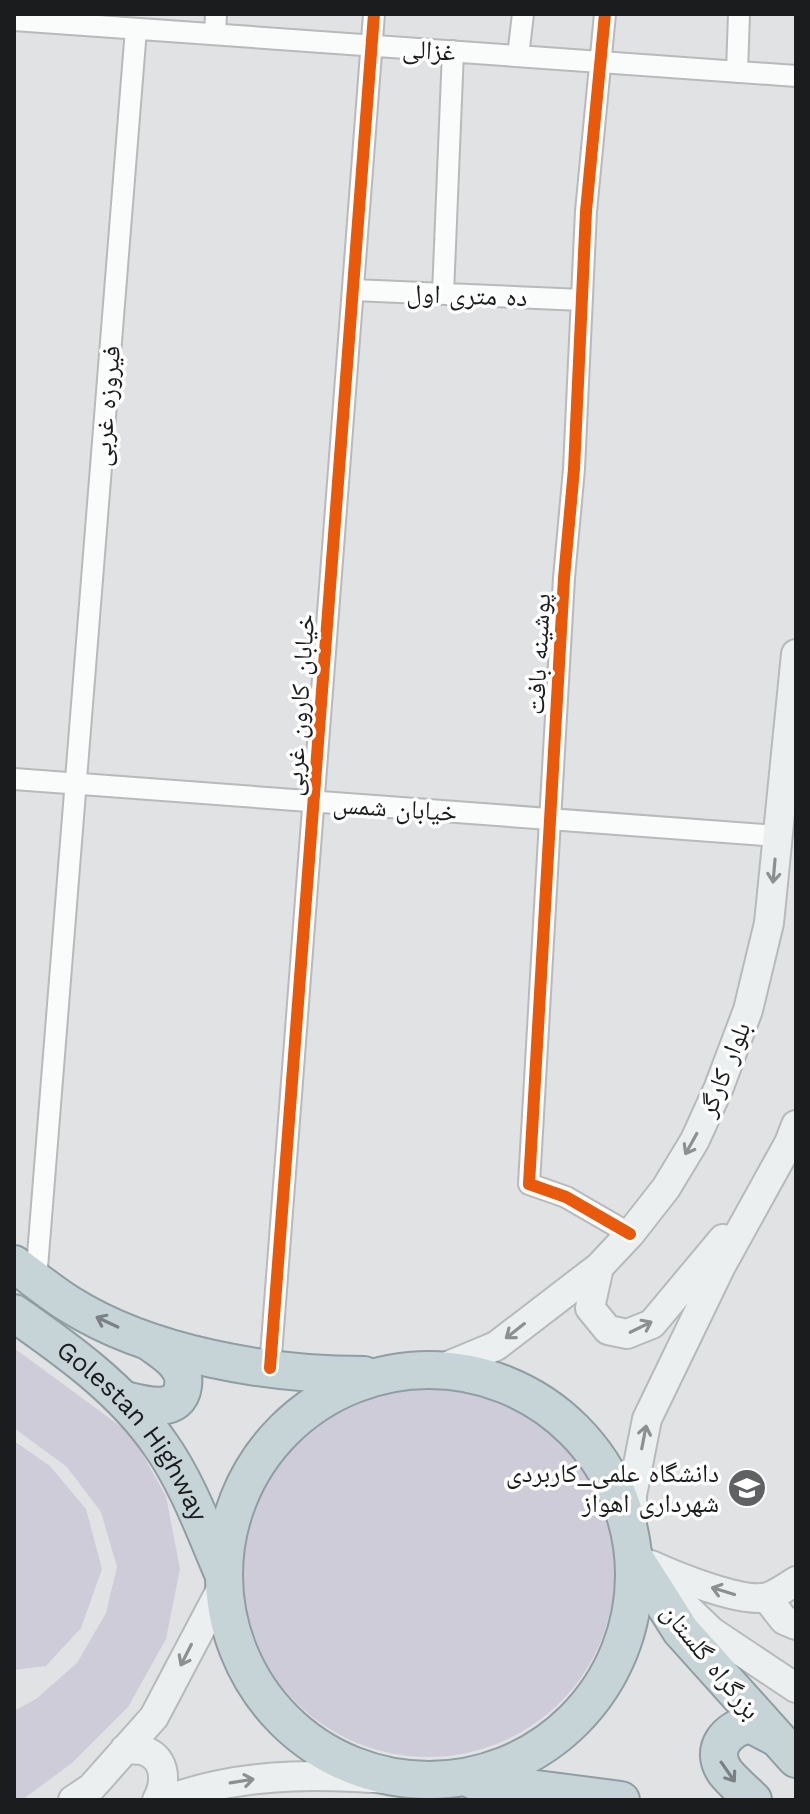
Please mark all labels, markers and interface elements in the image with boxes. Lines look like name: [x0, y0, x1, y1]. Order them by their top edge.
street label: غزالی: [401, 33, 457, 68]
street label: ده متری اول: [406, 278, 528, 313]
street label: فیروزه غربی: [86, 344, 127, 468]
street label: پوشینه بافت: [520, 592, 557, 716]
street label: خیابان کارون غربی: [278, 613, 321, 797]
street label: خیابان شمس: [332, 789, 458, 828]
one-way arrow: [766, 857, 781, 884]
street label: بلوار کارگر: [691, 1017, 757, 1122]
one-way arrow: [683, 1132, 699, 1156]
one-way arrow: [95, 1314, 119, 1329]
one-way arrow: [629, 1319, 653, 1334]
one-way arrow: [505, 1322, 526, 1340]
street label: Golestan Highway: [51, 1334, 214, 1526]
one-way arrow: [637, 1424, 652, 1450]
place label: دانشگاه علمی_کاربردی شهرداری اهواز: [506, 1458, 719, 1519]
school or university icon: دانشگاه علمی_کاربردی شهرداری اهواز: [726, 1467, 768, 1509]
one-way arrow: [711, 1583, 737, 1598]
street label: بزرگراه گلستان: [654, 1597, 767, 1726]
one-way arrow: [178, 1643, 193, 1667]
one-way arrow: [719, 1761, 736, 1782]
one-way arrow: [229, 1773, 254, 1788]

